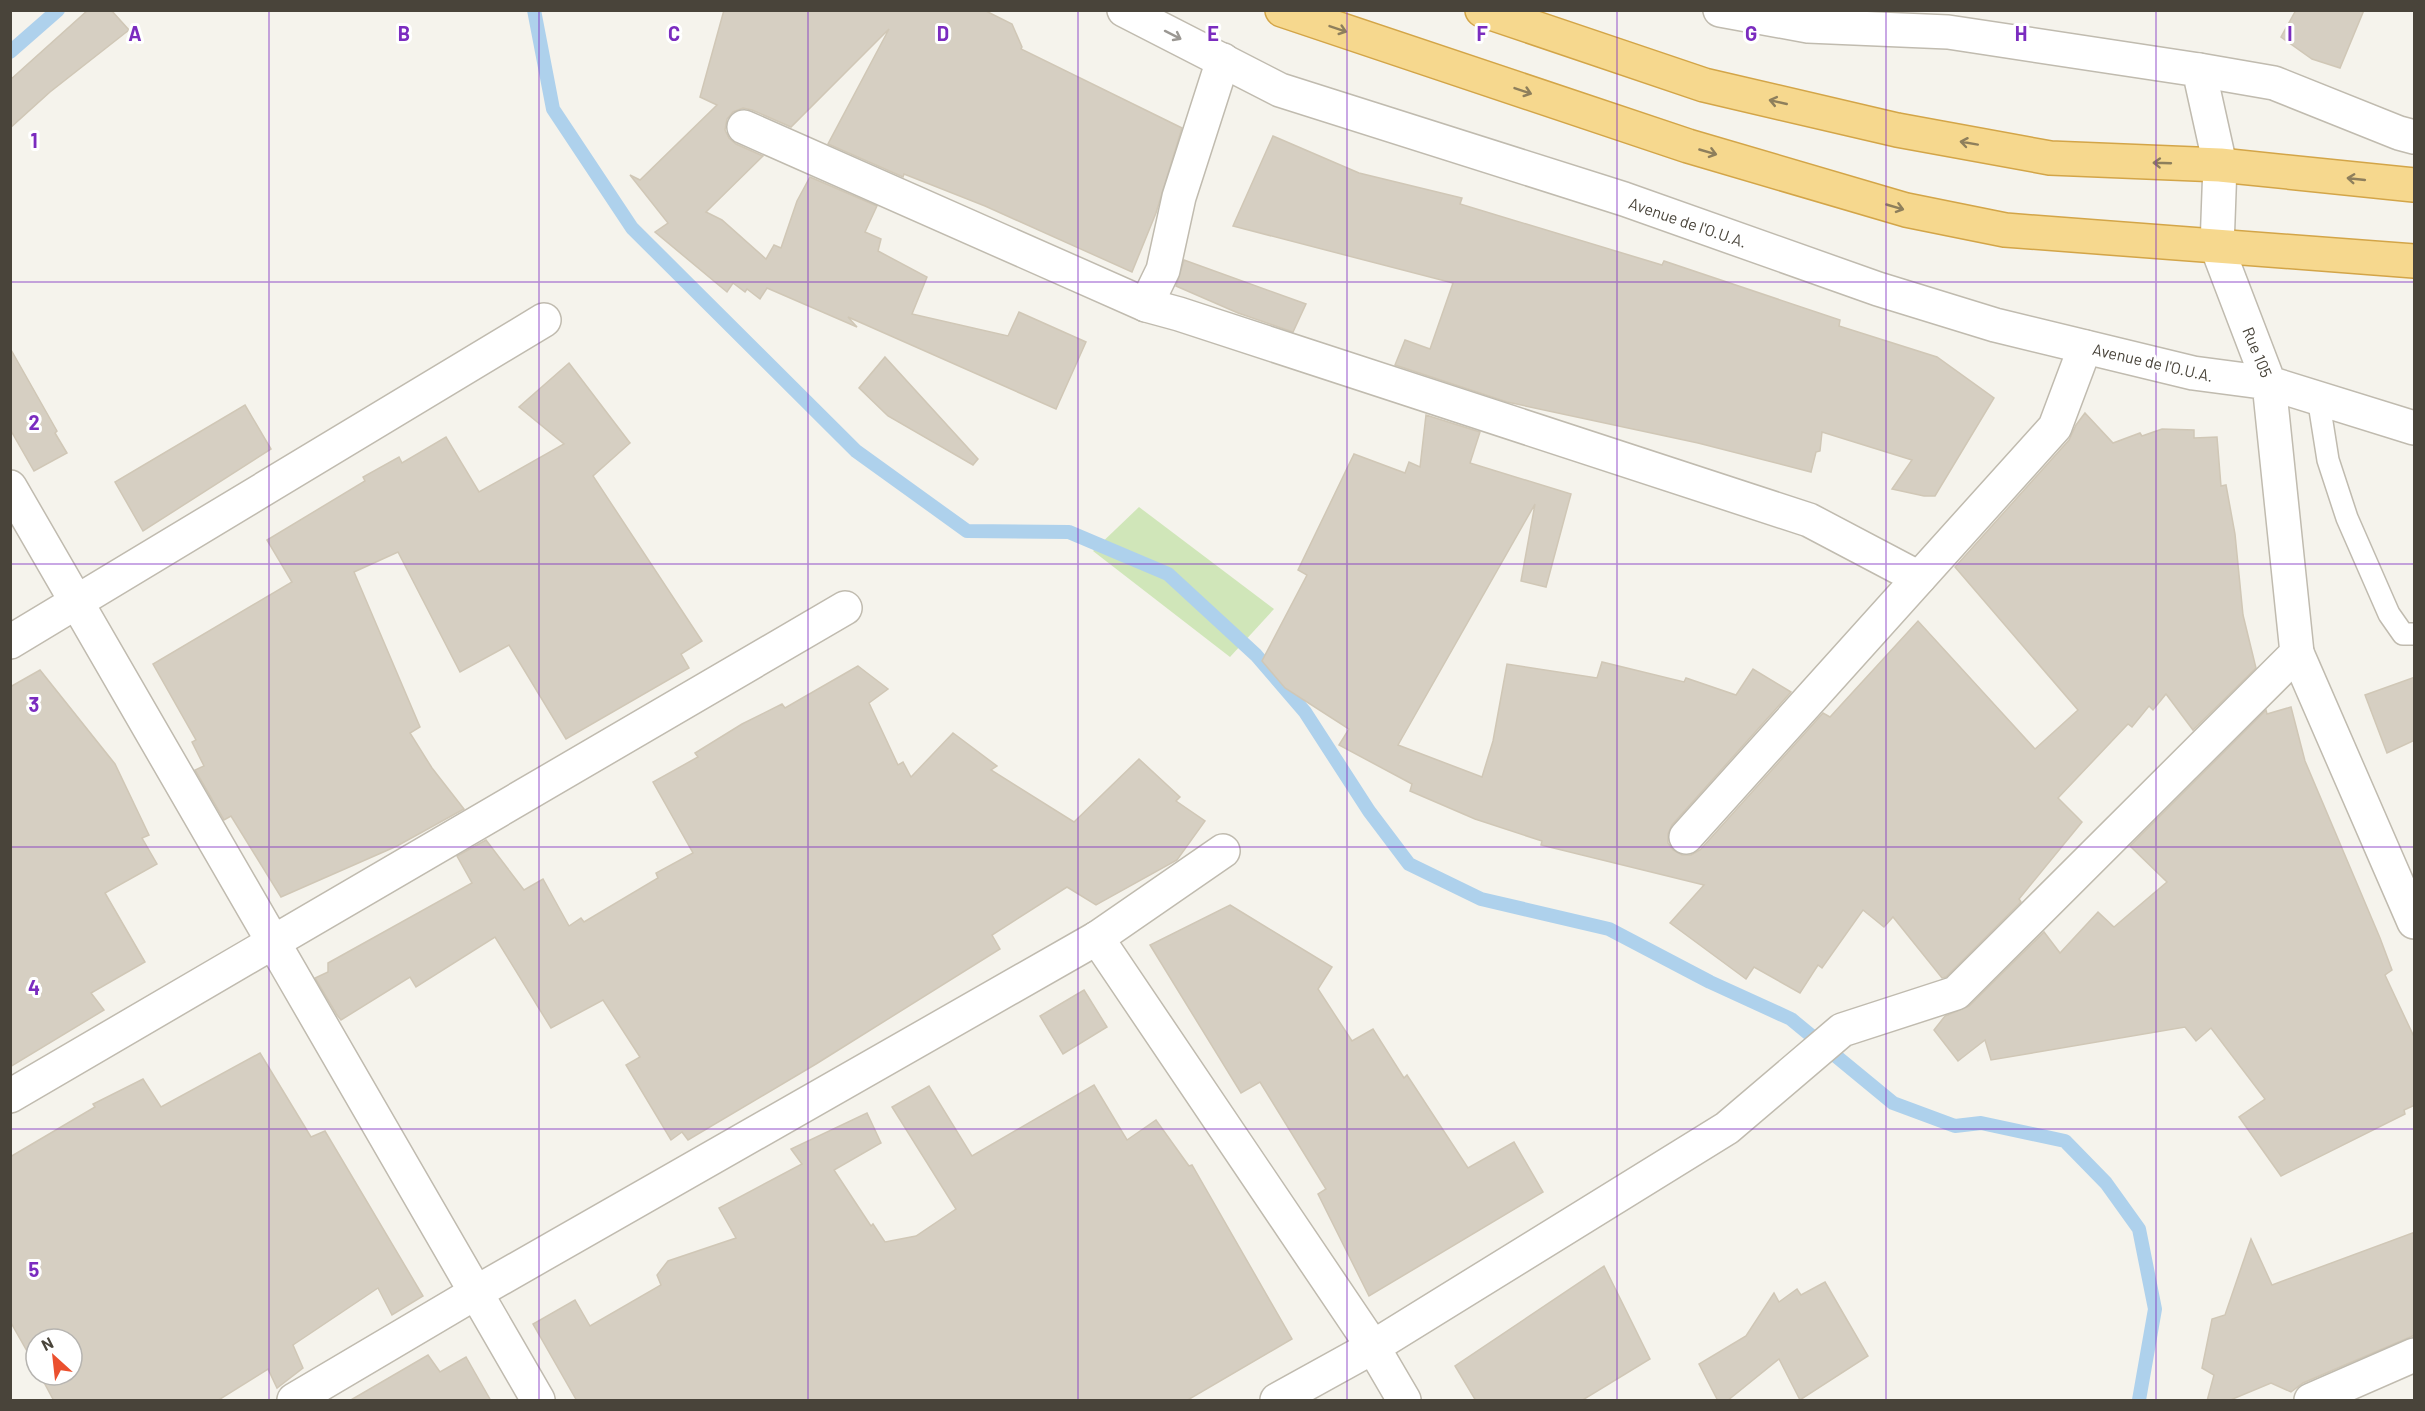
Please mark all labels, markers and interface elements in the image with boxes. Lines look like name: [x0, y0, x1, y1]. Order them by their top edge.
text: A: [128, 21, 142, 45]
text: B: [398, 21, 410, 45]
text: C: [668, 21, 680, 45]
text: D: [937, 21, 949, 45]
text: E: [1207, 21, 1219, 45]
text: F: [1476, 21, 1488, 45]
text: G: [1745, 21, 1757, 45]
text: H: [2015, 21, 2027, 45]
text: I: [2287, 21, 2293, 45]
one-way arrow: [1328, 24, 1347, 35]
one-way arrow: [1164, 30, 1182, 42]
one-way arrow: [1513, 86, 1532, 97]
one-way arrow: [1769, 96, 1788, 108]
text: 1: [30, 128, 38, 152]
one-way arrow: [1959, 137, 1979, 148]
one-way arrow: [1698, 147, 1717, 158]
one-way arrow: [2153, 157, 2173, 168]
one-way arrow: [2347, 174, 2367, 185]
street label: Avenue de l'O.U.A.: [1627, 193, 1749, 251]
one-way arrow: [1885, 202, 1904, 213]
street label: Rue 105: [2239, 324, 2277, 380]
street label: Avenue de l'O.U.A.: [2091, 339, 2215, 385]
text: 2: [28, 410, 40, 434]
text: 3: [29, 692, 39, 716]
text: 4: [28, 975, 40, 999]
text: 5: [29, 1257, 40, 1281]
north arrow: [24, 1327, 84, 1387]
text: N: [38, 1332, 56, 1354]

